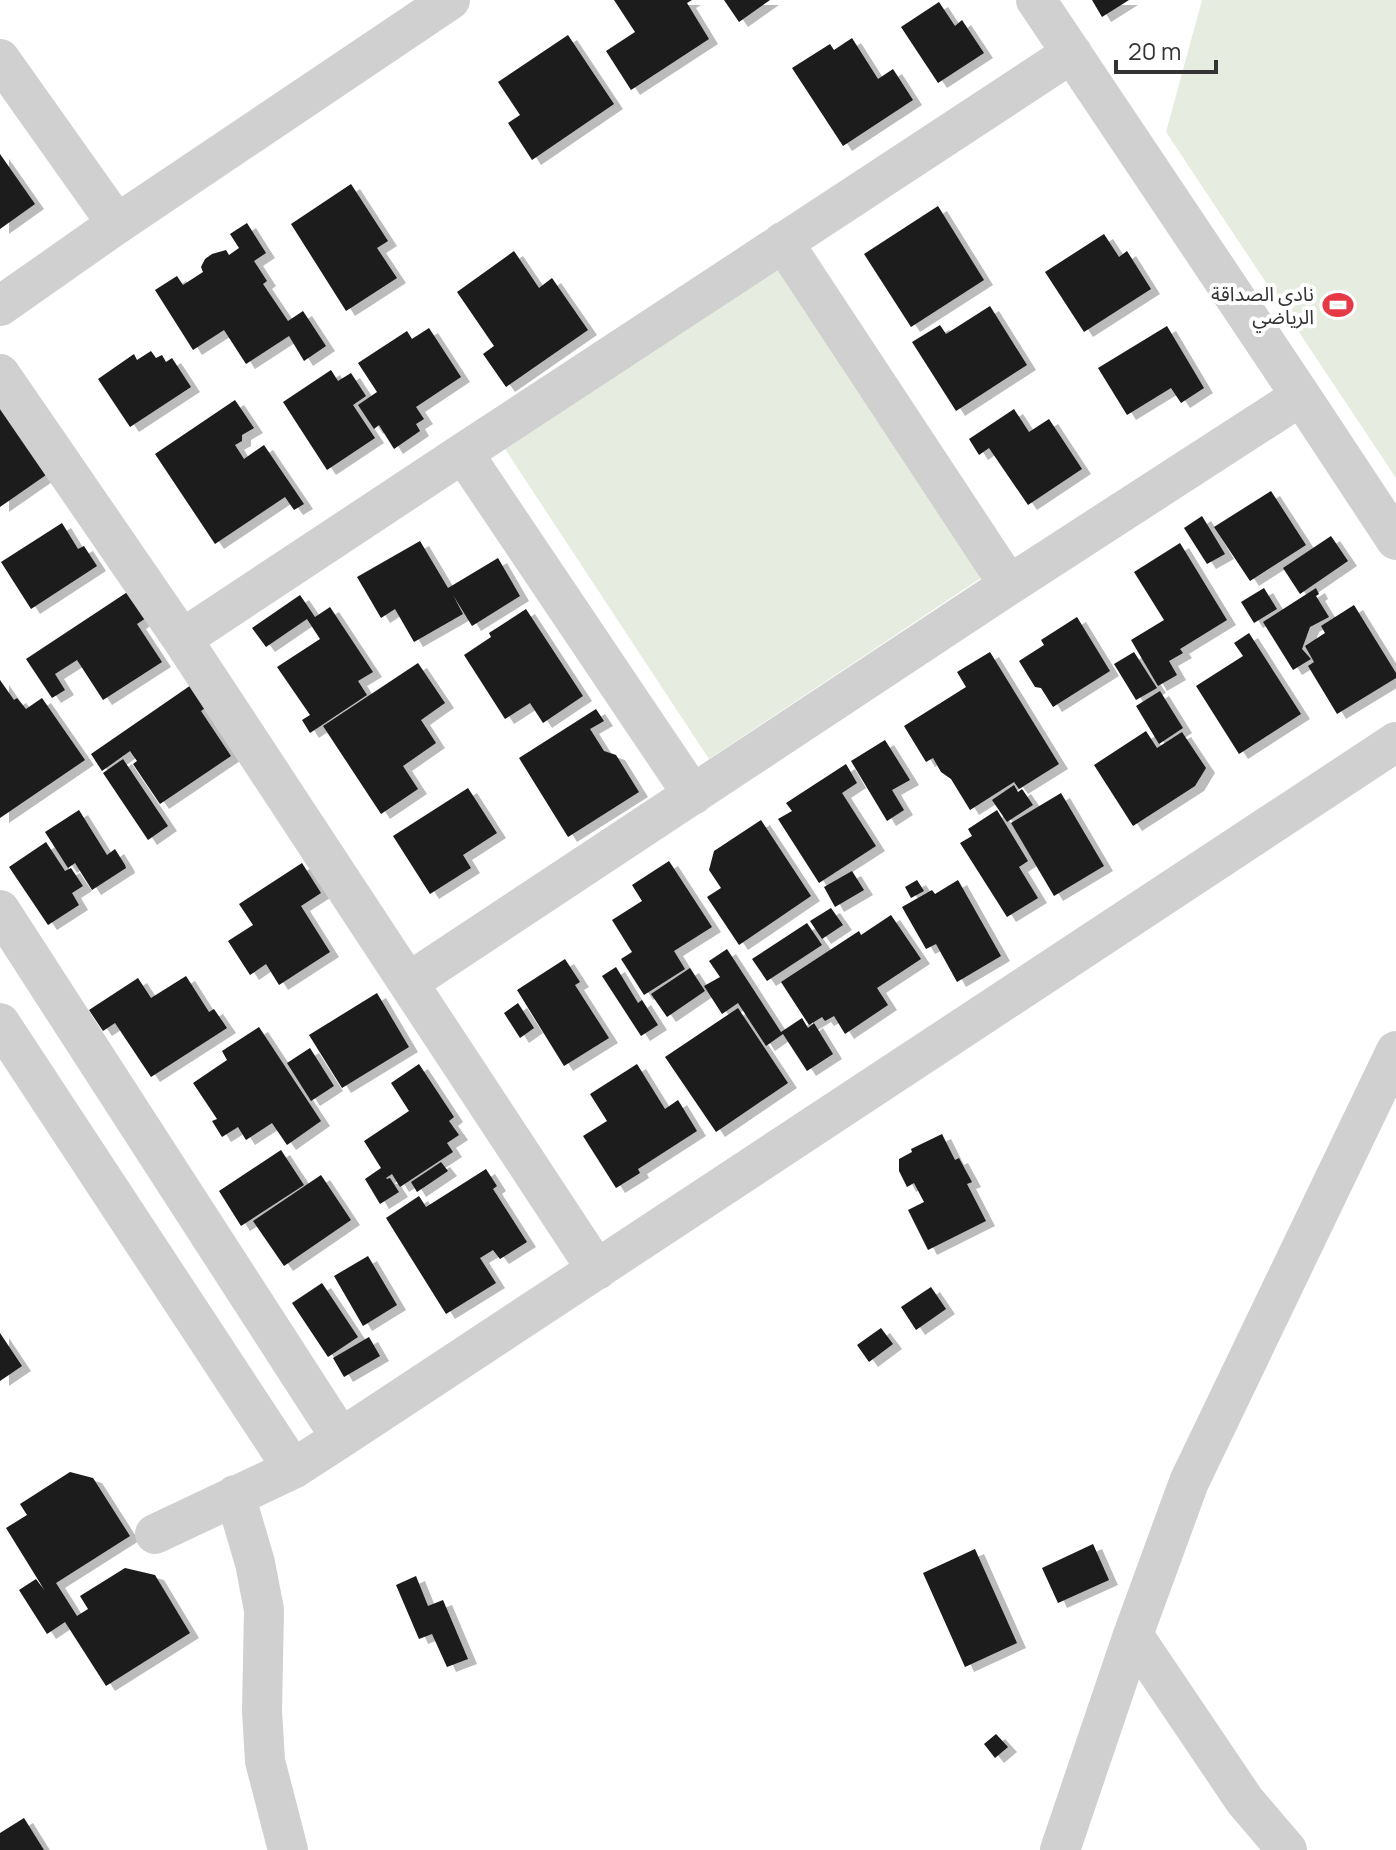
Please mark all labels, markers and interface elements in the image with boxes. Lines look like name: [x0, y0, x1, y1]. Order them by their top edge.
scale bar: [1116, 24, 1216, 74]
text: 20 m: [1128, 34, 1181, 67]
place label: نادي الصداقة الرياضي: [1211, 280, 1314, 333]
sports icon: نادي الصداقة الرياضي: [1321, 288, 1355, 322]

